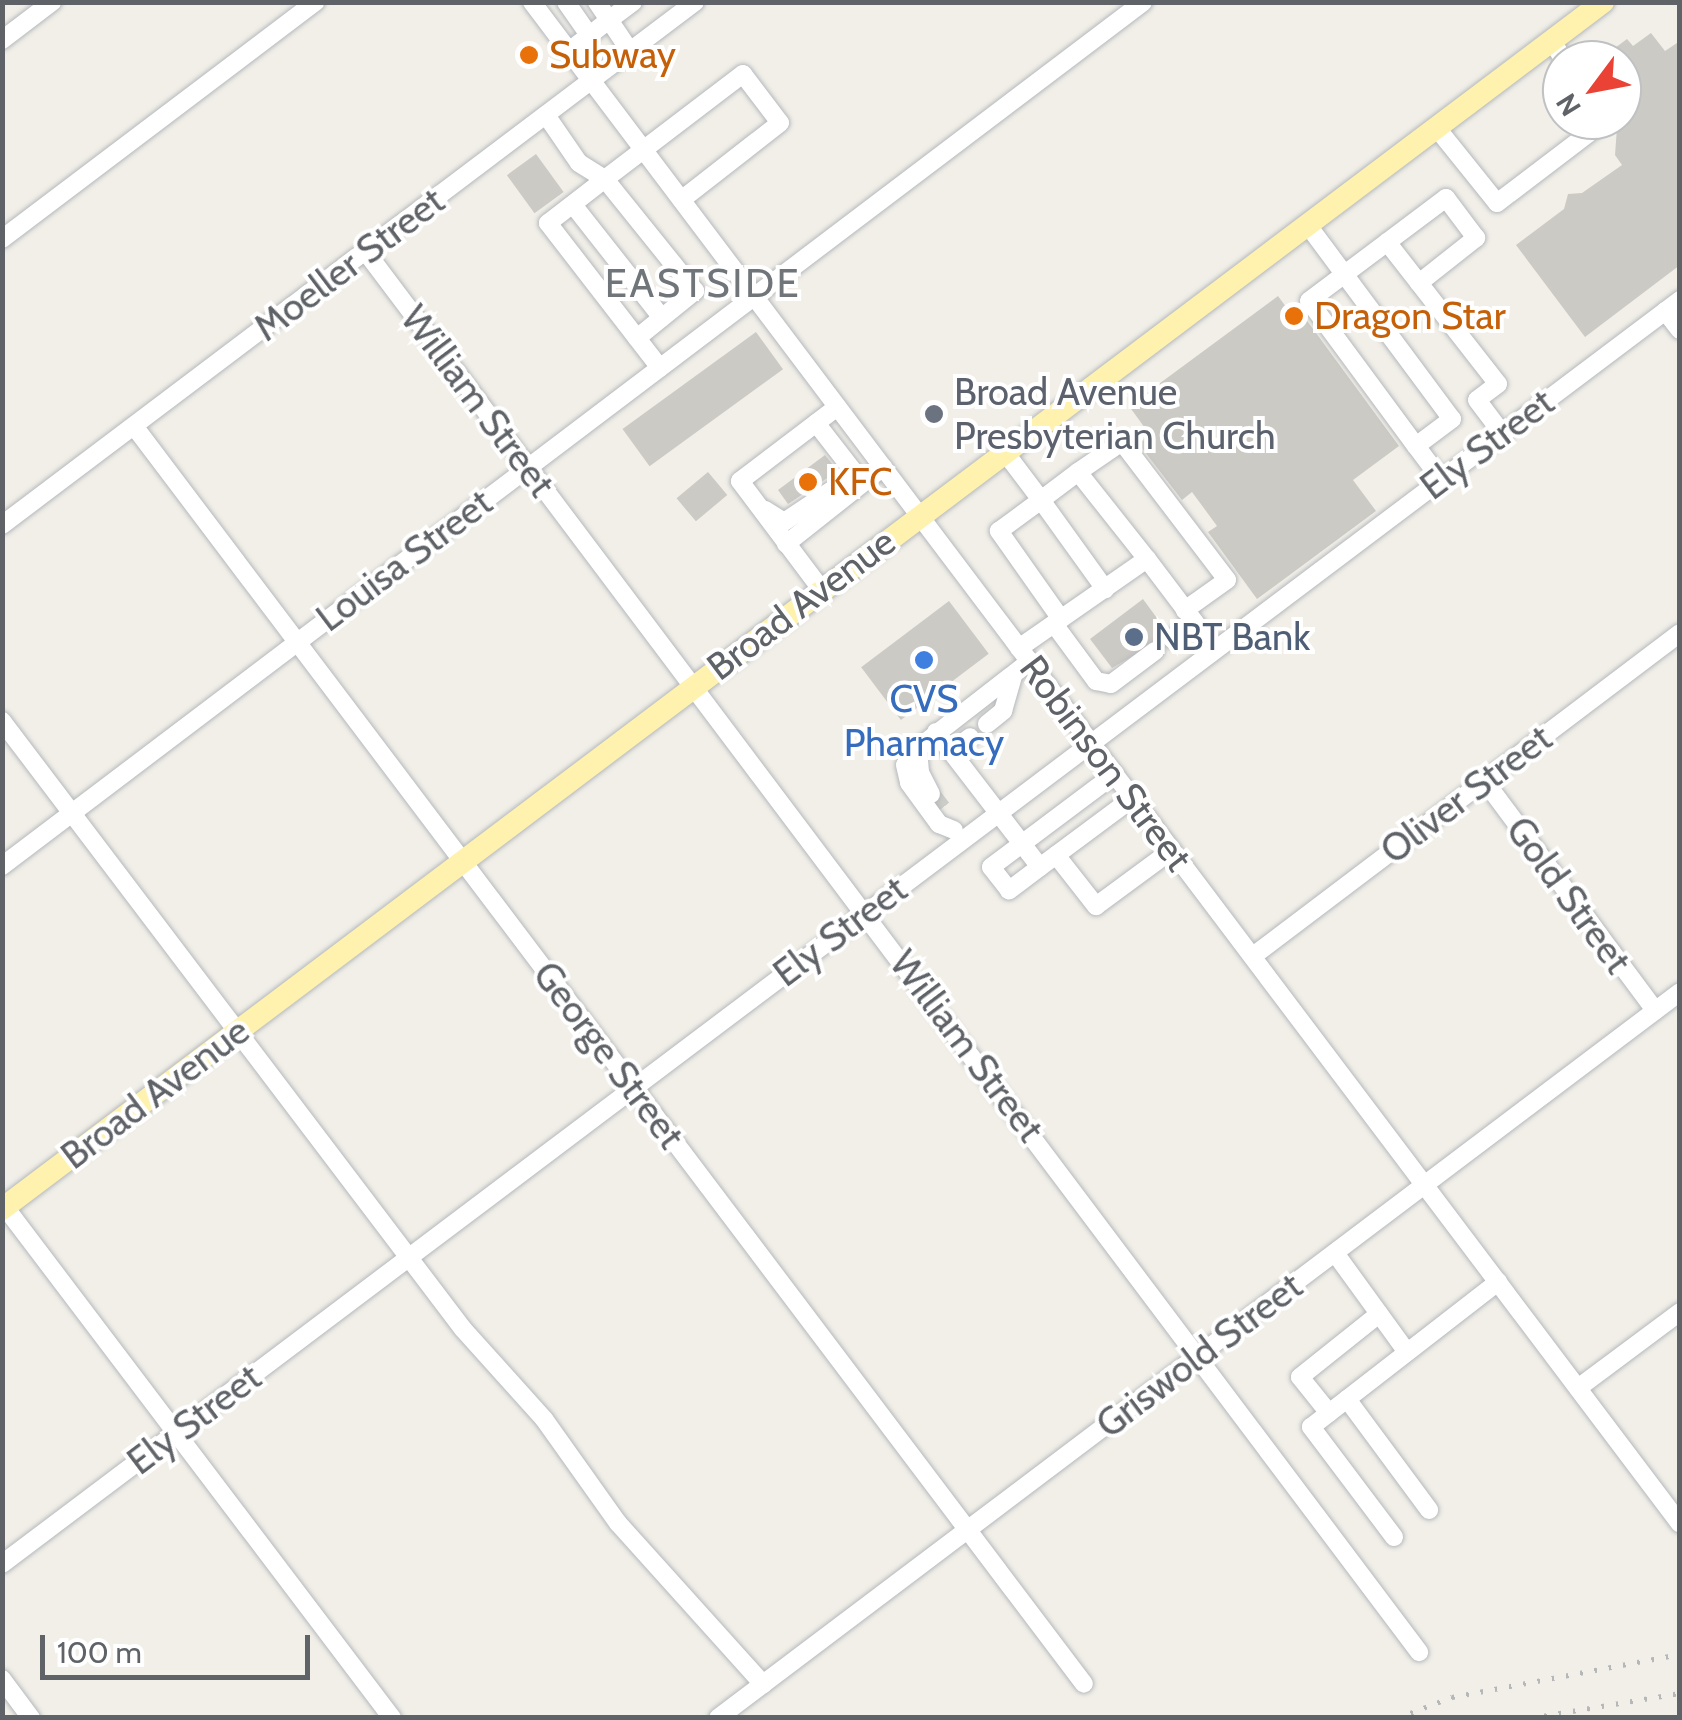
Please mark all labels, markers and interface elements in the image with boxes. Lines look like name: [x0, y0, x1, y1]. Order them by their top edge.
place label: Subway: [549, 32, 676, 78]
north arrow: [1542, 40, 1642, 140]
marker: Subway: [518, 44, 540, 66]
text: N: [1549, 87, 1588, 122]
street label: Moeller Street: [245, 178, 453, 350]
district label: EASTSIDE: [605, 259, 801, 307]
place label: Dragon Star: [1314, 293, 1506, 339]
street label: William Street: [391, 296, 565, 506]
marker: Dragon Star: [1283, 305, 1305, 327]
place label: Broad Avenue Presbyterian Church: [954, 369, 1275, 458]
street label: Ely Street: [1411, 379, 1563, 509]
marker: Broad Avenue Presbyterian Church: [923, 403, 945, 425]
place label: KFC: [828, 459, 892, 505]
marker: KFC: [797, 471, 819, 493]
street label: Louisa Street: [307, 479, 501, 641]
street label: Broad Avenue: [698, 519, 904, 689]
place label: NBT Bank: [1154, 614, 1310, 660]
marker: NBT Bank: [1123, 626, 1145, 648]
street label: Robinson Street: [1010, 646, 1202, 880]
marker: CVS Pharmacy: [913, 649, 935, 671]
place label: CVS Pharmacy: [844, 676, 1004, 766]
street label: Oliver Street: [1372, 715, 1560, 873]
street label: Gold Street: [1497, 808, 1641, 982]
street label: Ely Street: [764, 866, 916, 996]
street label: William Street: [880, 941, 1054, 1151]
street label: George Street: [524, 953, 694, 1157]
street label: Broad Avenue: [52, 1008, 258, 1178]
street label: Griswold Street: [1087, 1263, 1311, 1447]
street label: Ely Street: [118, 1354, 270, 1484]
scale bar: [45, 1615, 315, 1677]
text: 100 m: [57, 1634, 142, 1671]

